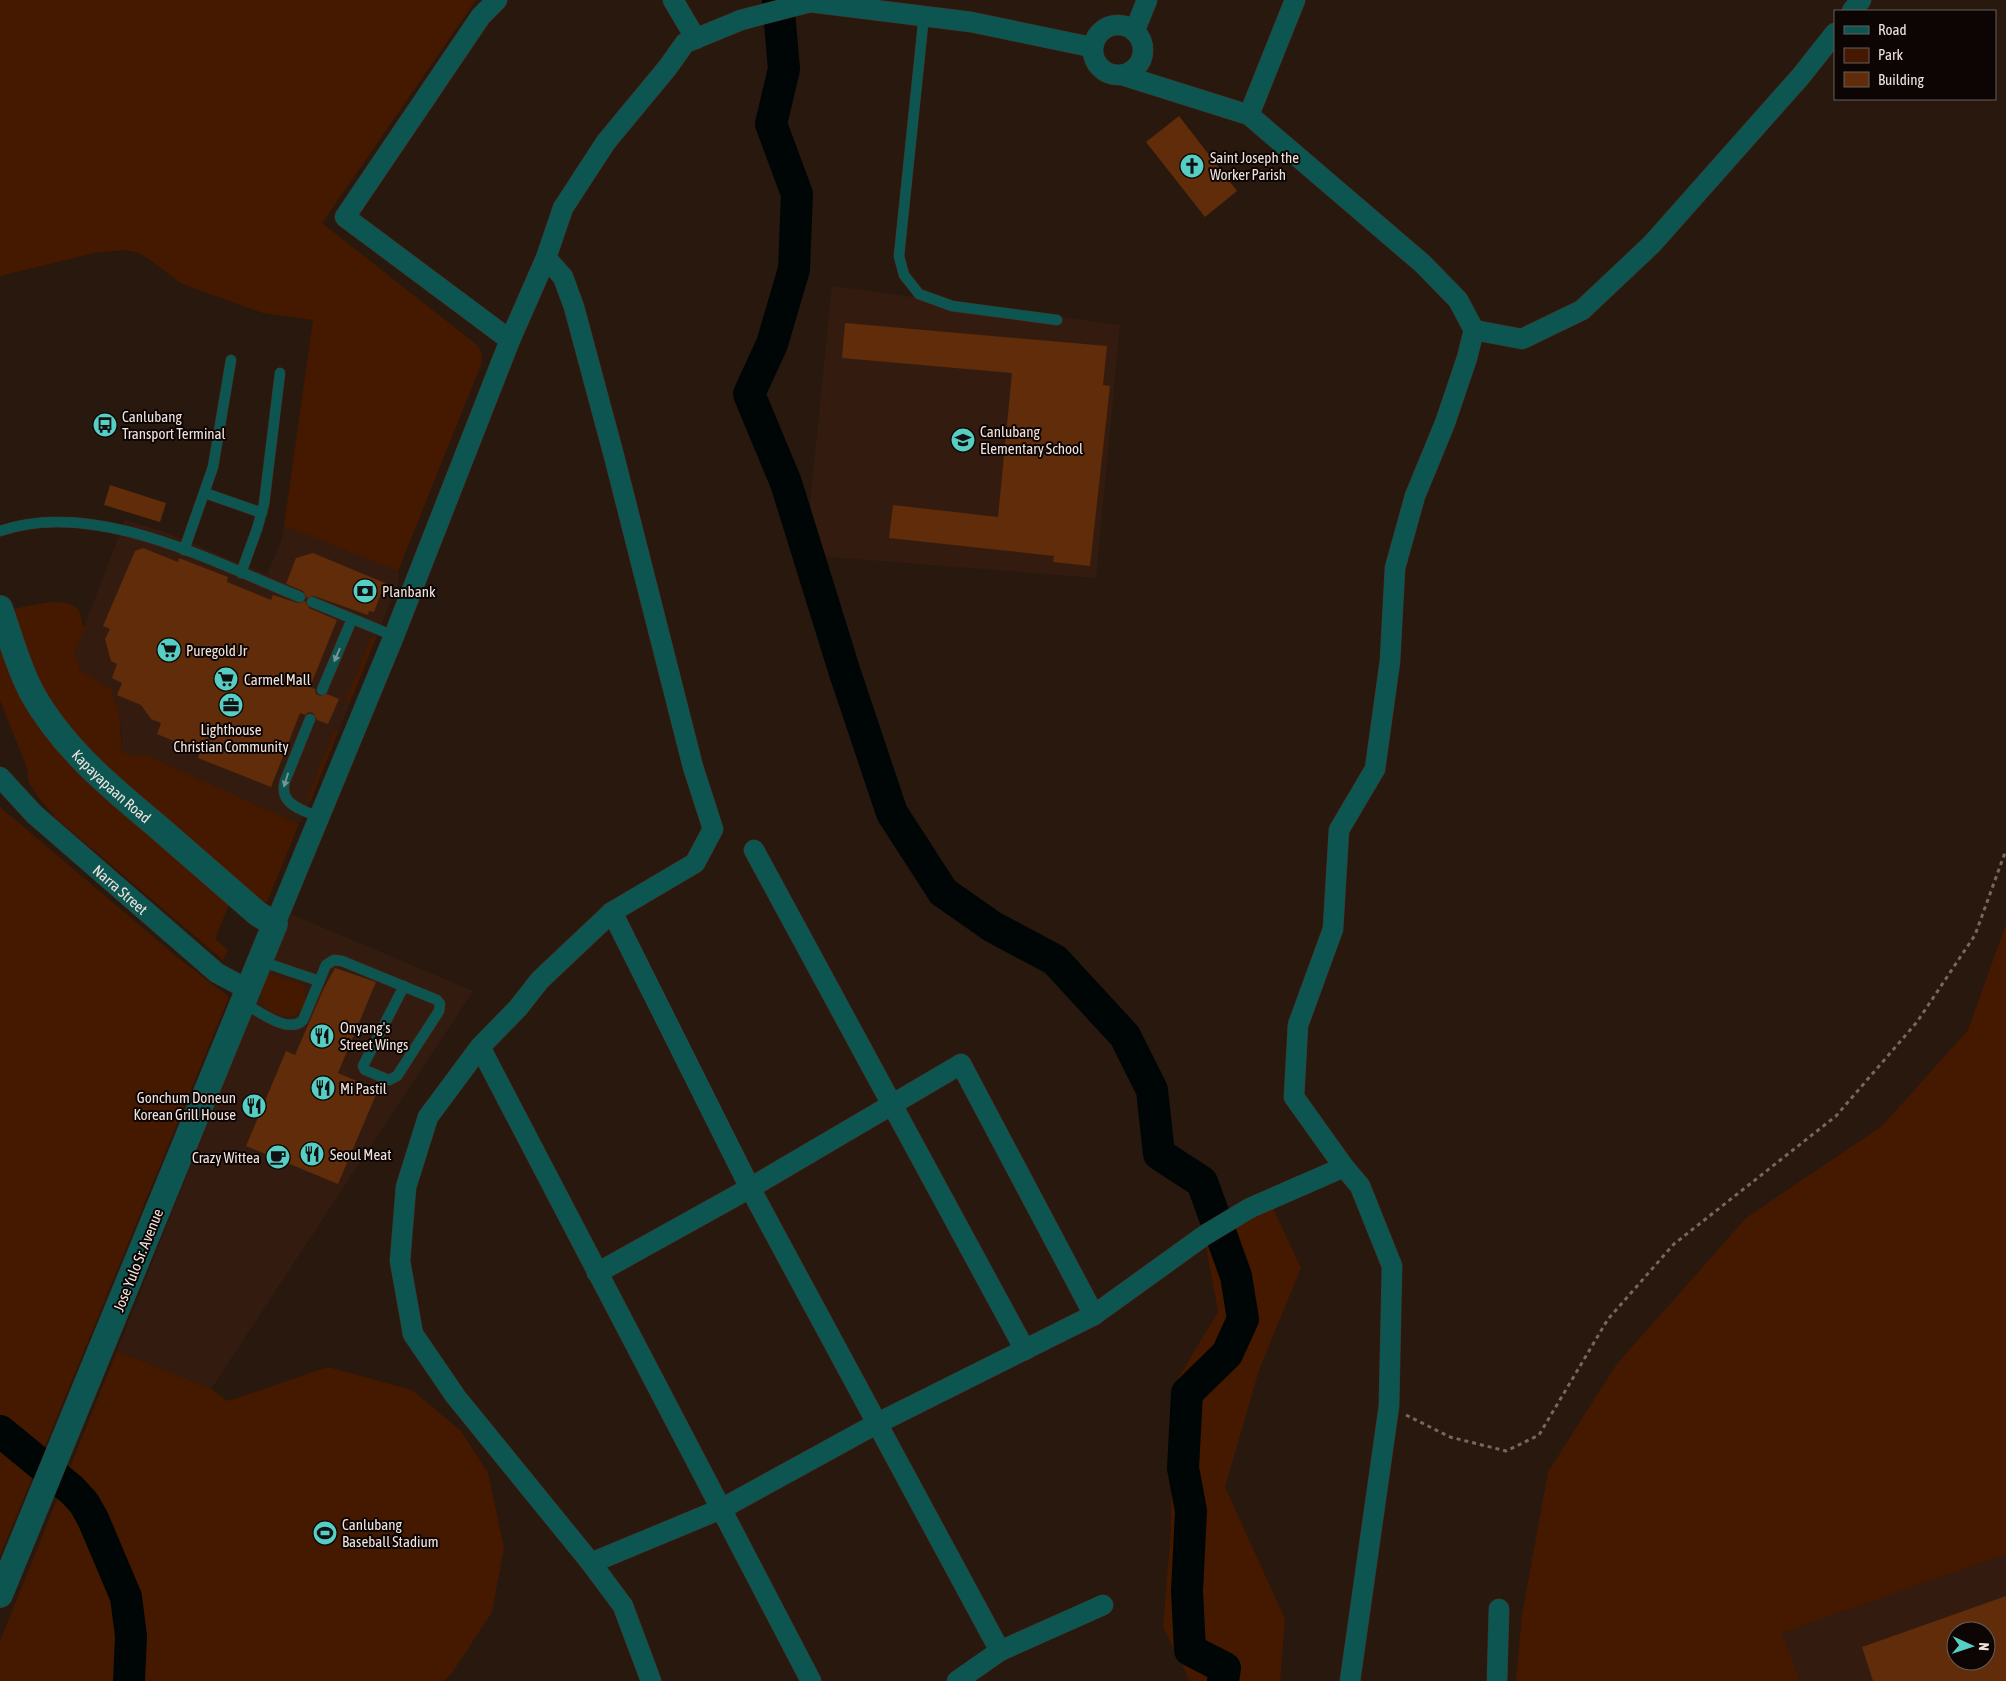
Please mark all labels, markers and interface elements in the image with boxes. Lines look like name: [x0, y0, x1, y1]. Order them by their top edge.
legend: [1834, 10, 1996, 100]
text: Road: [1878, 21, 1907, 38]
text: Park: [1878, 46, 1903, 63]
text: Building: [1878, 71, 1924, 88]
place label: Saint Joseph the Worker Parish: [1210, 149, 1299, 183]
church icon: Saint Joseph the Worker Parish: [1179, 153, 1205, 179]
place label: Canlubang Transport Terminal: [122, 408, 226, 442]
bus stop icon: Canlubang Transport Terminal: [92, 412, 118, 438]
place label: Canlubang Elementary School: [980, 423, 1083, 457]
school or university icon: Canlubang Elementary School: [950, 427, 976, 453]
bank icon: Planbank: [352, 578, 378, 604]
place label: Planbank: [382, 583, 436, 600]
supermarket icon: Puregold Jr: [156, 637, 182, 663]
place label: Puregold Jr: [186, 642, 248, 659]
one-way arrow: [333, 647, 341, 662]
supermarket icon: Carmel Mall: [213, 666, 239, 692]
place label: Carmel Mall: [244, 671, 311, 688]
office icon: Lighthouse Christian Community: [218, 692, 244, 718]
place label: Lighthouse Christian Community: [173, 721, 289, 755]
street label: Kapayapaan Road: [69, 746, 154, 826]
one-way arrow: [281, 773, 289, 788]
street label: Narra Street: [90, 861, 151, 917]
place label: Onyang's Street Wings: [340, 1019, 408, 1053]
restaurant icon: Onyang's Street Wings: [309, 1023, 335, 1049]
restaurant icon: Mi Pastil: [310, 1075, 336, 1101]
place label: Mi Pastil: [340, 1080, 387, 1097]
place label: Gonchum Doneun Korean Grill House: [133, 1089, 236, 1123]
restaurant icon: Gonchum Doneun Korean Grill House: [241, 1093, 267, 1119]
restaurant icon: Seoul Meat: [299, 1141, 325, 1167]
cafe icon: Crazy Wittea: [265, 1144, 291, 1170]
place label: Seoul Meat: [330, 1146, 392, 1163]
place label: Crazy Wittea: [192, 1149, 260, 1166]
street label: Jose Yulo Sr. Avenue: [110, 1206, 166, 1314]
place label: Canlubang Baseball Stadium: [342, 1516, 438, 1550]
sports icon: Canlubang Baseball Stadium: [312, 1520, 338, 1546]
north arrow: [1946, 1621, 1996, 1671]
text: N: [1976, 1642, 1992, 1651]

